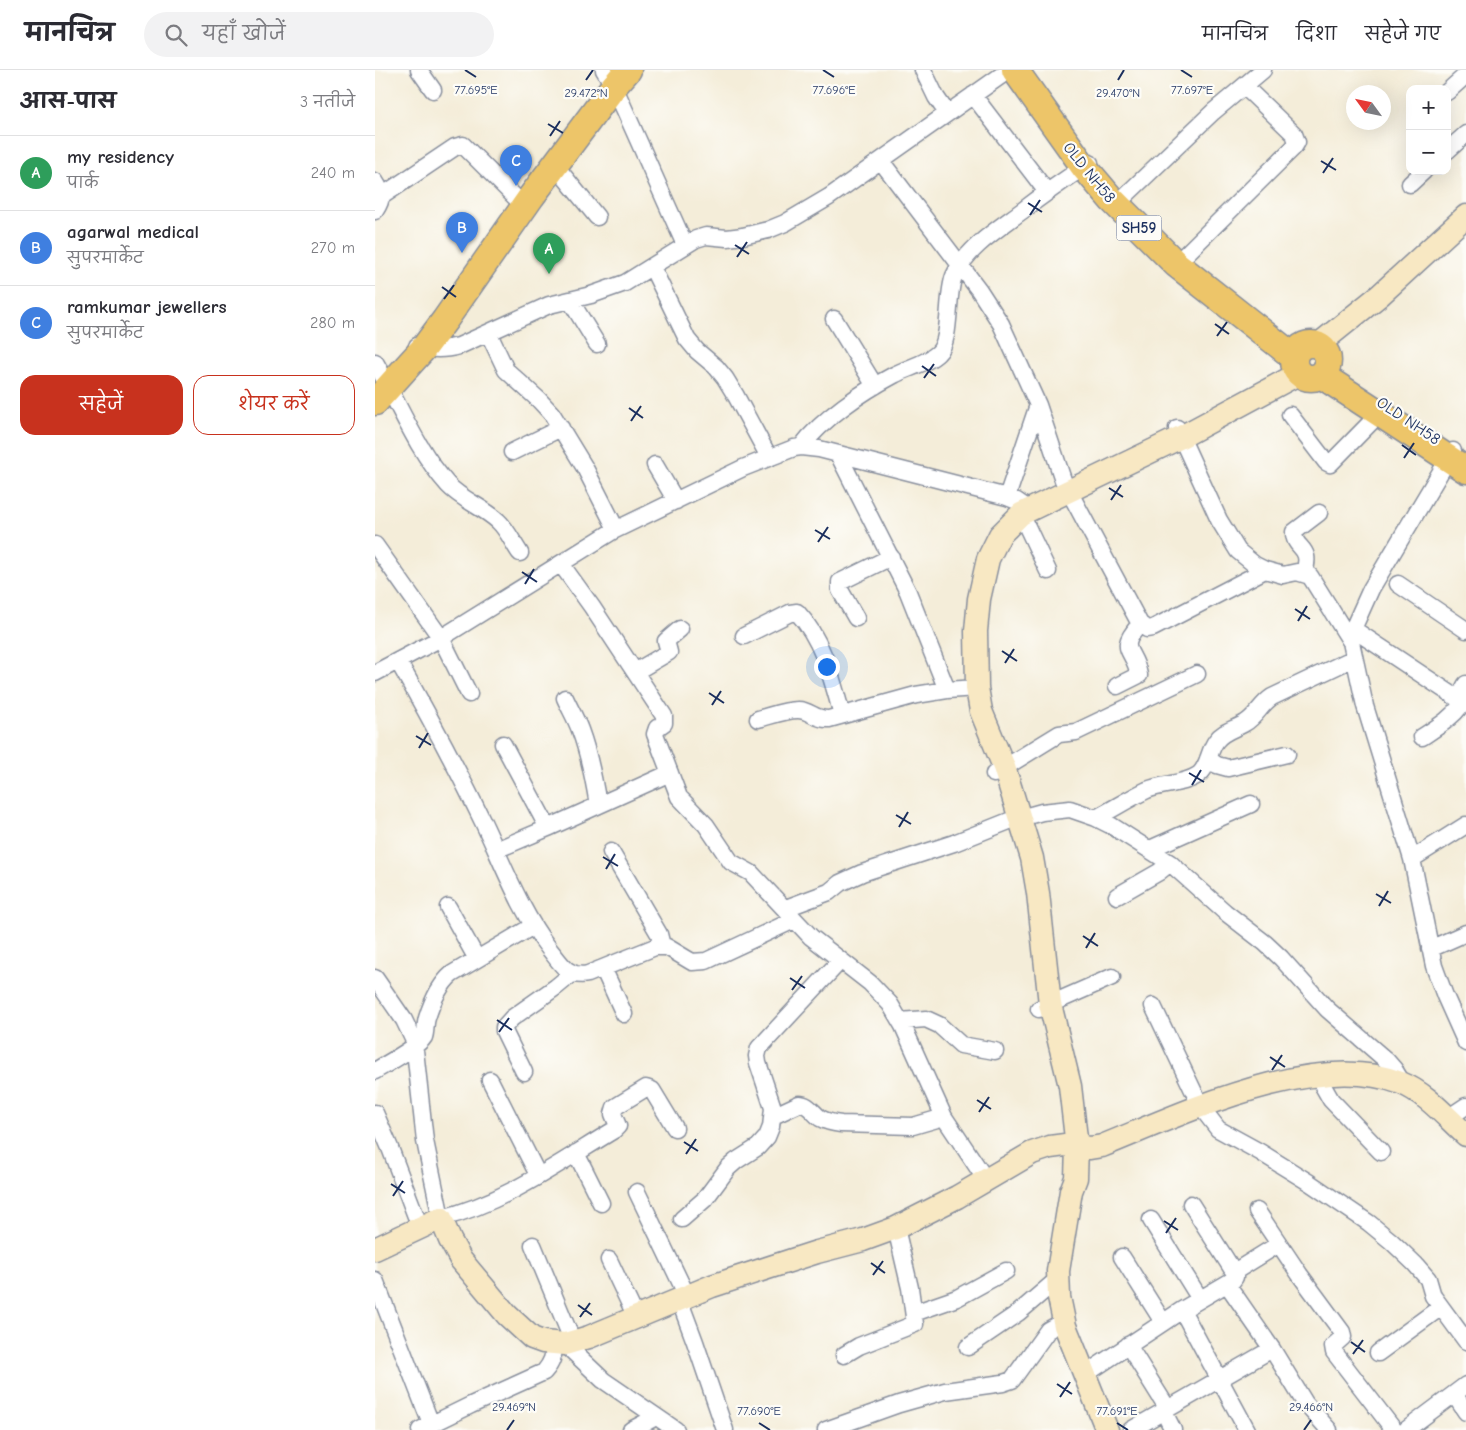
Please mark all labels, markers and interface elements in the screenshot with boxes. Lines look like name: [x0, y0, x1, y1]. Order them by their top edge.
search box: [144, 12, 494, 57]
text: मानचित्र: [25, 19, 114, 47]
icon: search: [162, 21, 190, 49]
text: यहाँ खोजें: [202, 23, 285, 45]
text: मानचित्र: [1202, 24, 1268, 45]
text: दिशा: [1296, 24, 1337, 45]
text: सहेजे गए: [1365, 24, 1441, 45]
text: 77.695°E: [455, 83, 497, 97]
text: 77.696°E: [813, 83, 855, 97]
text: 77.697°E: [1171, 83, 1213, 97]
north arrow: [1346, 85, 1391, 130]
map controls: [1406, 85, 1451, 175]
button: +: [1406, 85, 1451, 130]
text: 29.472°N: [564, 86, 608, 100]
text: 29.470°N: [1096, 86, 1140, 100]
text: आस-पास: [20, 89, 116, 113]
text: 3 नतीजे: [300, 93, 355, 111]
button: −: [1406, 130, 1451, 175]
street label: OLD NH58: [1059, 139, 1119, 207]
pin: C: [500, 145, 532, 186]
text: my residency: [67, 146, 174, 168]
text: A: [32, 164, 40, 182]
text: 240 m: [311, 164, 355, 182]
text: पार्क: [67, 174, 98, 192]
pin: B: [446, 212, 478, 253]
road number: SH59: [1117, 216, 1161, 240]
text: agarwal medical: [67, 221, 199, 243]
pin: A: [533, 233, 565, 274]
text: B: [31, 239, 41, 257]
text: 270 m: [311, 239, 355, 257]
text: सुपरमार्केट: [67, 249, 144, 267]
text: ramkumar jewellers: [67, 296, 227, 318]
text: C: [31, 314, 41, 332]
text: 280 m: [310, 314, 355, 332]
text: सुपरमार्केट: [67, 324, 144, 342]
button: सहेजें: [20, 375, 183, 435]
button: शेयर करें: [193, 375, 355, 435]
street label: OLD NH58: [1373, 393, 1444, 449]
your location: [814, 654, 840, 680]
text: 29.469°N: [492, 1400, 536, 1414]
text: 29.466°N: [1289, 1400, 1333, 1414]
text: 77.690°E: [737, 1404, 781, 1418]
text: 77.691°E: [1096, 1404, 1138, 1418]

